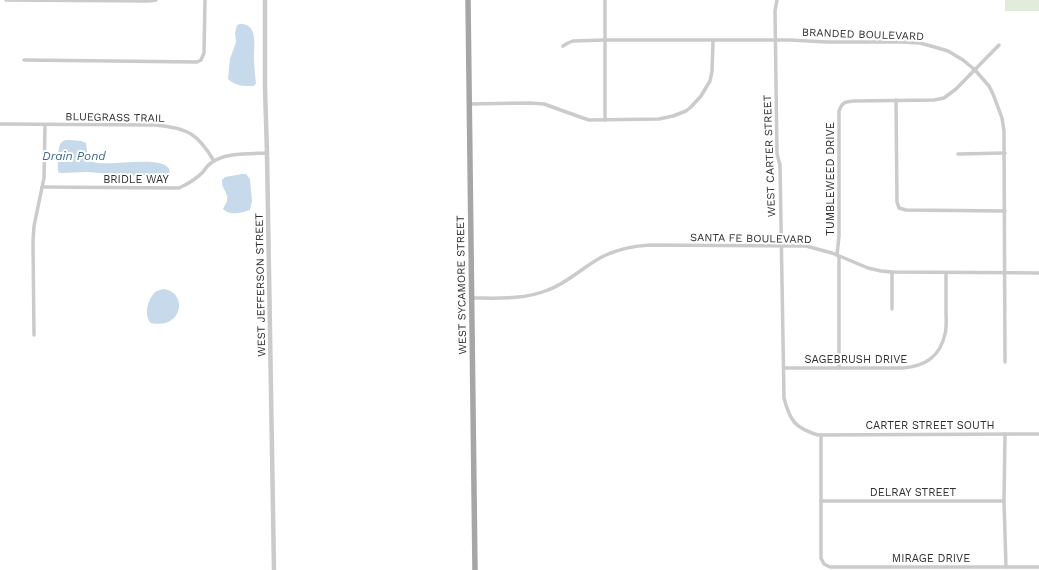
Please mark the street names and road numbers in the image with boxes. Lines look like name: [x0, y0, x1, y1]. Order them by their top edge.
street label: BRANDED BOULEVARD: [802, 26, 924, 43]
street label: WEST CARTER STREET: [761, 94, 778, 217]
street label: BLUEGRASS TRAIL: [65, 110, 165, 125]
street label: TUMBLEWEED DRIVE: [824, 122, 837, 236]
street label: BRIDLE WAY: [103, 173, 170, 186]
street label: WEST JEFFERSON STREET: [253, 213, 268, 357]
street label: WEST SYCAMORE STREET: [454, 215, 469, 355]
street label: SANTA FE BOULEVARD: [690, 231, 812, 246]
street label: SAGEBRUSH DRIVE: [805, 353, 907, 366]
street label: CARTER STREET SOUTH: [865, 419, 995, 432]
street label: DELRAY STREET: [870, 486, 957, 499]
street label: MIRAGE DRIVE: [892, 552, 970, 565]

